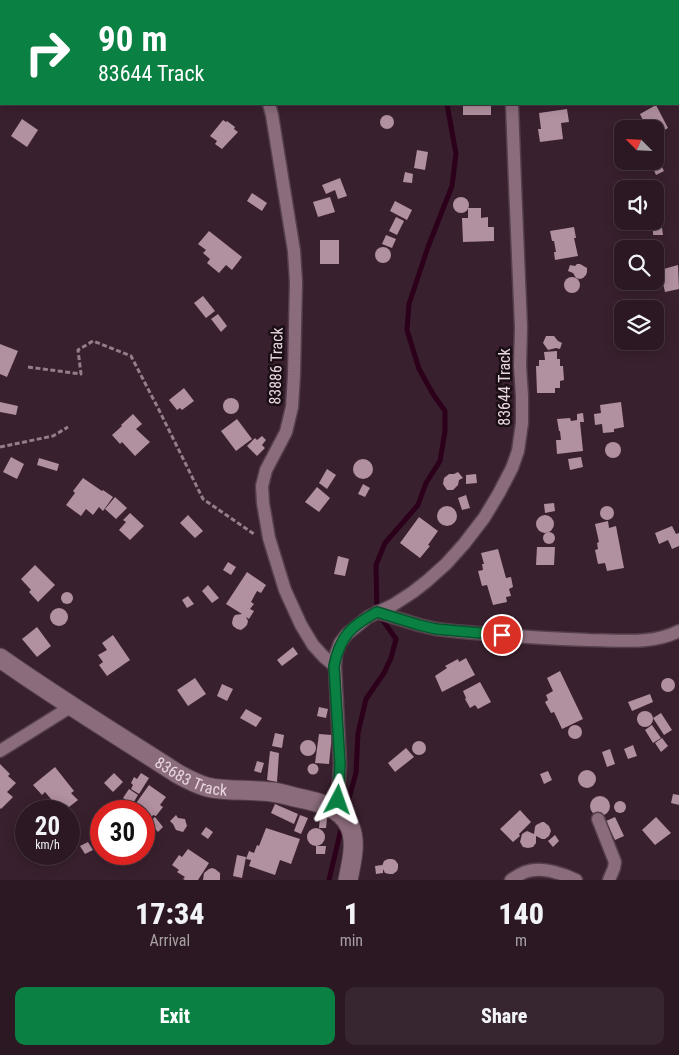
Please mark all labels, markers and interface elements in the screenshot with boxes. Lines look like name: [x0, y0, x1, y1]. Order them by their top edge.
text: 90 m: [98, 19, 167, 60]
icon: right: [15, 20, 80, 85]
text: 83644 Track: [98, 61, 204, 86]
north arrow: [614, 120, 664, 170]
map controls: [614, 120, 664, 350]
button: sound: [614, 180, 664, 230]
button: search: [614, 240, 664, 290]
button: layers: [614, 300, 664, 350]
street label: 83886 Track: [265, 326, 287, 405]
street label: 83644 Track: [495, 348, 514, 426]
pin: [481, 614, 523, 656]
icon: arrive: [488, 621, 516, 649]
street label: 83683 Track: [152, 752, 229, 799]
position arrow: [311, 773, 363, 825]
speed limit sign: 30: [90, 800, 155, 865]
text: 20: [35, 812, 60, 841]
text: km/h: [35, 838, 60, 852]
text: 17:34: [135, 896, 205, 931]
text: 1: [344, 896, 359, 931]
text: 140: [498, 896, 544, 931]
text: Arrival: [149, 931, 190, 950]
text: min: [340, 931, 363, 950]
text: m: [515, 931, 527, 950]
button: Exit: [15, 987, 335, 1045]
button: Share: [345, 987, 664, 1045]

